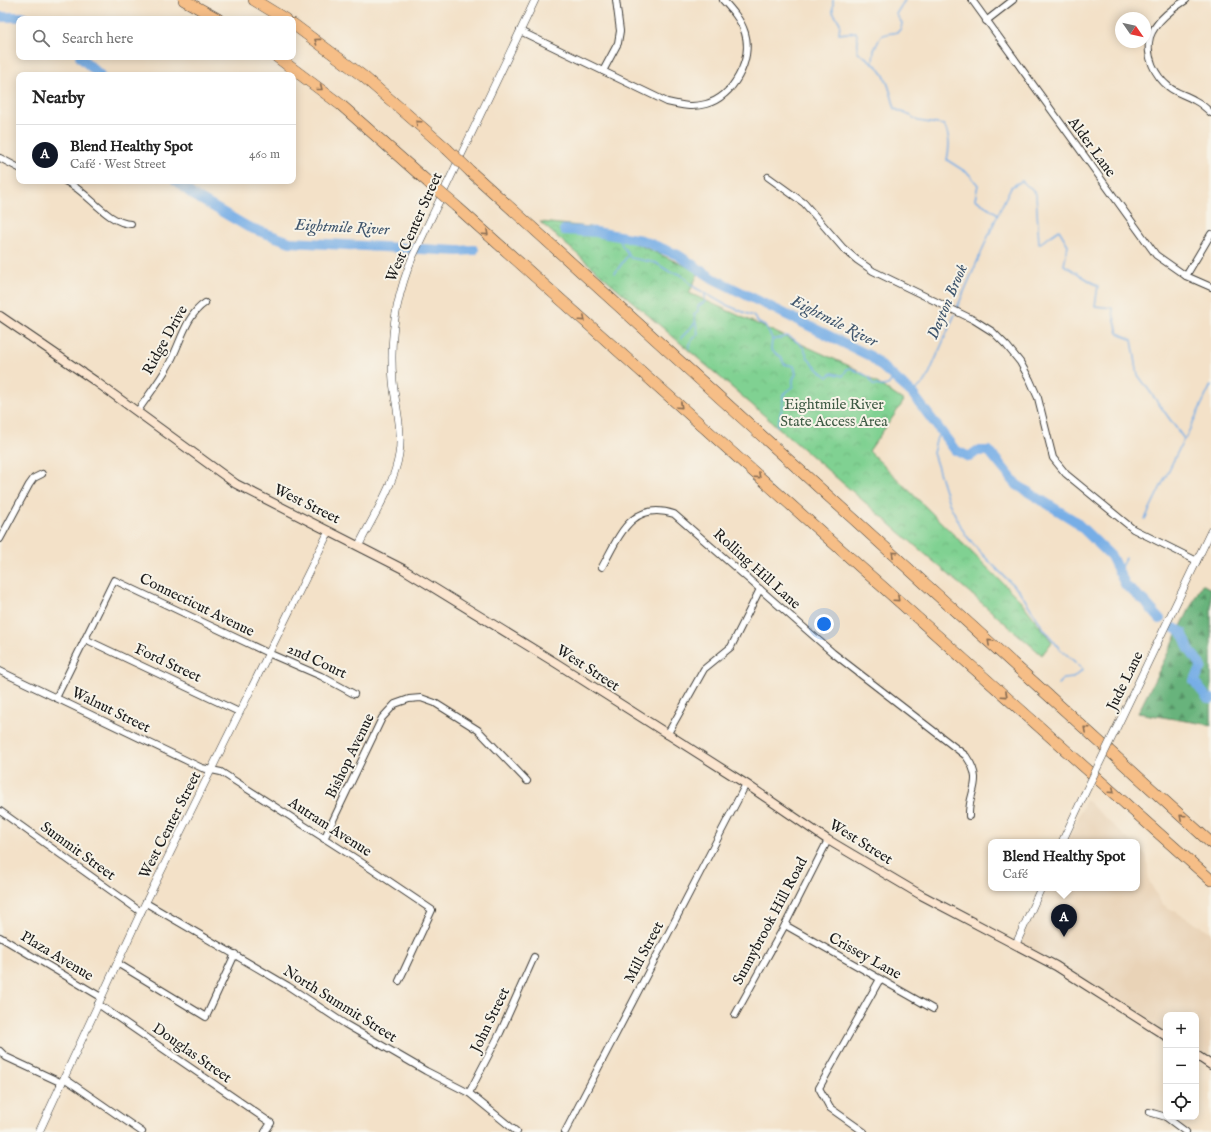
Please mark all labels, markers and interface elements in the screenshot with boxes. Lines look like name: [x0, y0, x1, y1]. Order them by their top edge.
north arrow: [1115, 12, 1151, 48]
search box: [16, 16, 296, 60]
icon: search: [30, 27, 52, 49]
text: Search here: [62, 29, 133, 48]
one-way arrow: [314, 38, 321, 46]
one-way arrow: [315, 84, 322, 91]
text: Nearby: [32, 88, 85, 109]
street label: Alder Lane: [1063, 112, 1120, 181]
one-way arrow: [415, 121, 423, 128]
text: Blend Healthy Spot: [70, 137, 193, 156]
text: A: [41, 146, 49, 163]
text: 460 m: [249, 146, 280, 163]
text: Café · West Street: [70, 156, 166, 173]
street label: West Center Street: [381, 169, 447, 285]
water label: Eightmile River: [293, 215, 391, 241]
one-way arrow: [481, 228, 488, 235]
water label: Dayton Brook: [923, 261, 973, 343]
water label: Eightmile River: [786, 291, 882, 353]
street label: Ridge Drive: [138, 302, 192, 378]
one-way arrow: [578, 315, 586, 322]
park label: Eightmile River State Access Area: [780, 395, 888, 431]
one-way arrow: [675, 401, 683, 408]
one-way arrow: [754, 471, 761, 478]
street label: West Street: [271, 480, 343, 528]
street label: Rolling Hill Lane: [709, 525, 805, 613]
one-way arrow: [891, 552, 898, 559]
street label: Connecticut Avenue: [136, 569, 258, 641]
one-way arrow: [893, 594, 900, 601]
your location: [814, 614, 834, 634]
street label: Ford Street: [132, 639, 204, 687]
street label: 2nd Court: [284, 639, 350, 683]
one-way arrow: [987, 639, 995, 646]
street label: West Street: [553, 641, 623, 695]
street label: Jude Lane: [1102, 648, 1148, 716]
street label: Walnut Street: [68, 683, 154, 737]
one-way arrow: [1000, 690, 1008, 698]
street label: Bishop Avenue: [321, 710, 379, 802]
one-way arrow: [1083, 727, 1091, 734]
street label: West Center Street: [135, 768, 205, 882]
one-way arrow: [1108, 786, 1115, 793]
street label: Autram Avenue: [284, 792, 375, 861]
one-way arrow: [1179, 814, 1187, 821]
street label: West Street: [826, 815, 896, 869]
street label: Summit Street: [37, 817, 119, 885]
popup: [988, 839, 1140, 891]
text: Blend Healthy Spot: [1003, 847, 1125, 866]
street label: Sunnybrook Hill Road: [728, 853, 812, 988]
text: Café: [1003, 866, 1028, 883]
pin: A: [1051, 904, 1077, 937]
street label: Mill Street: [620, 918, 668, 986]
street label: Plaza Avenue: [17, 927, 97, 985]
street label: Crissey Lane: [825, 928, 905, 984]
street label: North Summit Street: [279, 961, 401, 1047]
street label: John Street: [465, 984, 514, 1058]
map controls: [1163, 1012, 1199, 1120]
button: +: [1163, 1012, 1199, 1048]
street label: Douglas Street: [149, 1019, 235, 1087]
button: −: [1163, 1048, 1199, 1084]
button: locate: [1163, 1084, 1199, 1120]

